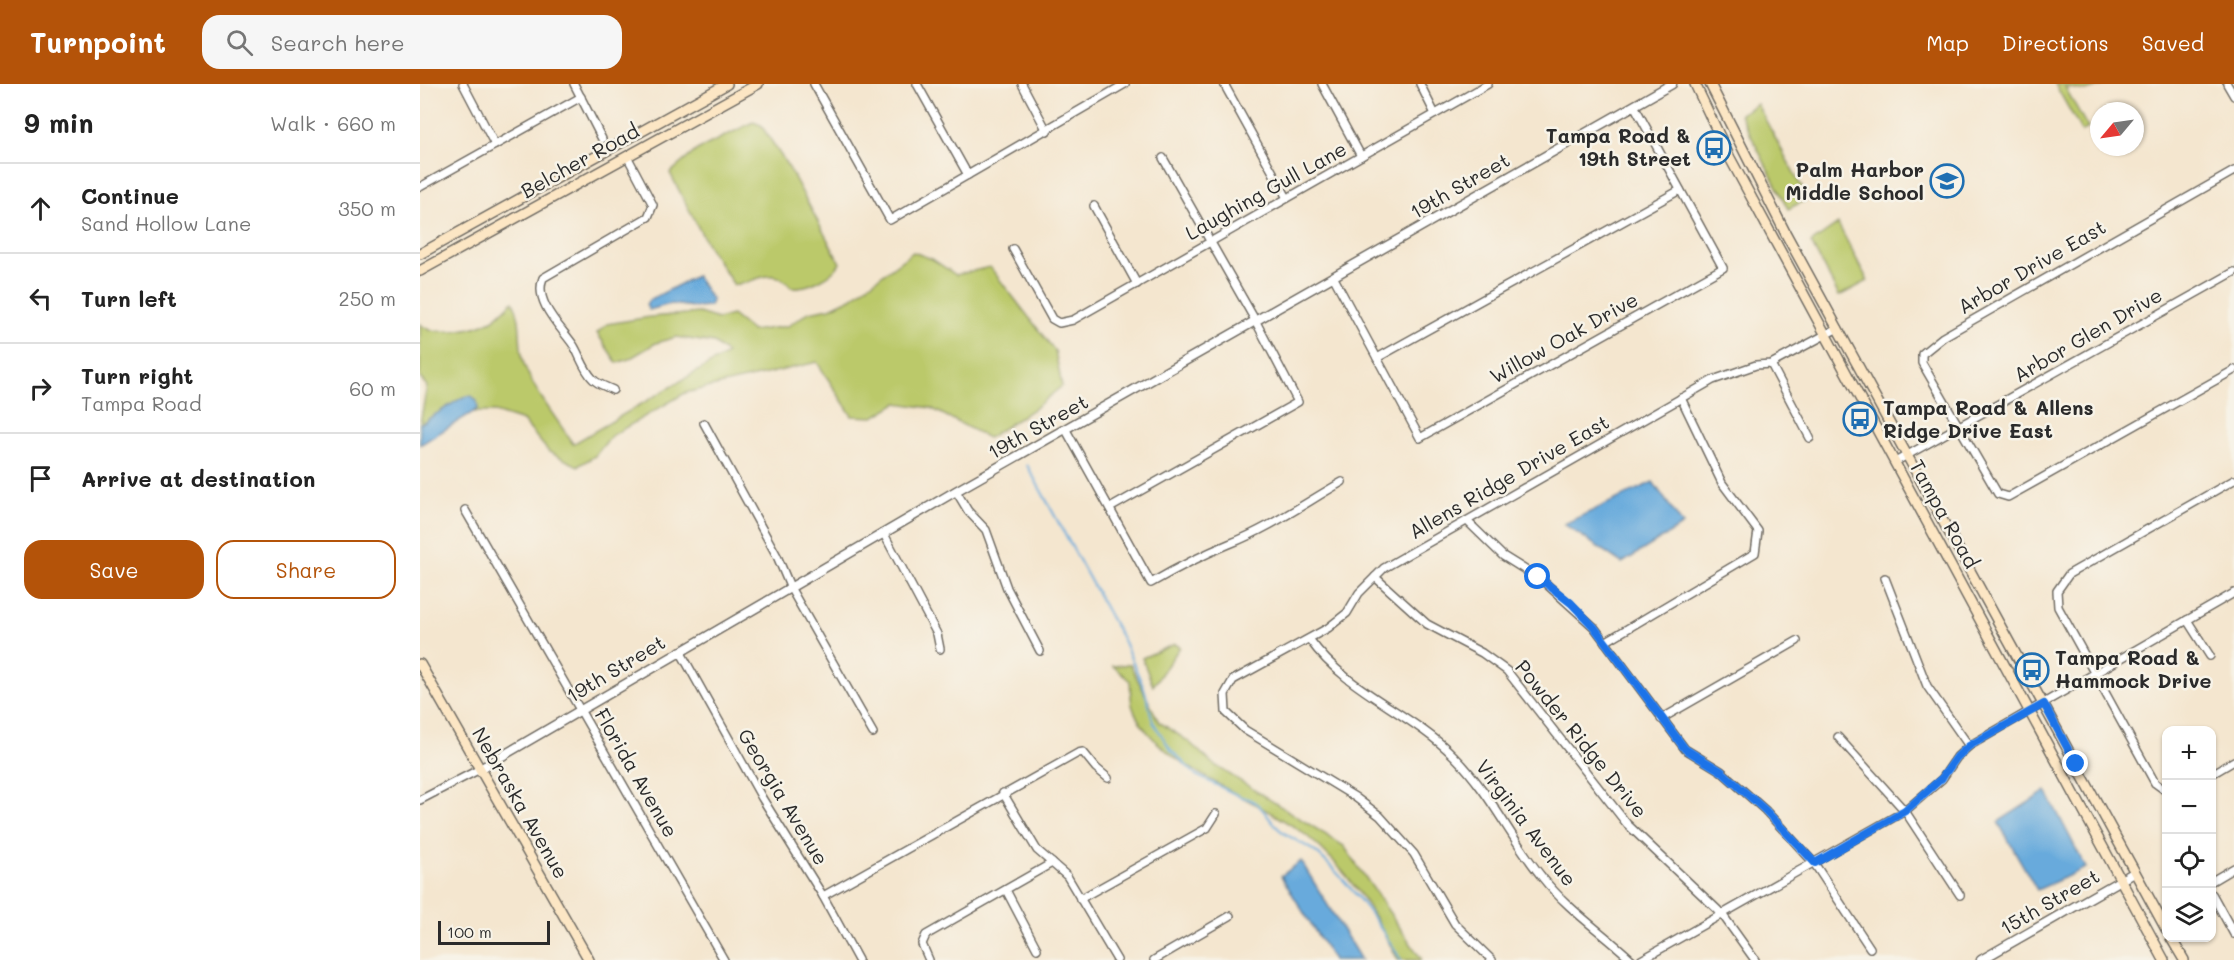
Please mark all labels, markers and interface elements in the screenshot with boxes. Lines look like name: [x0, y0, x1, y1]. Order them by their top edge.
search box: [202, 15, 622, 69]
text: Turnpoint: [30, 24, 166, 60]
icon: search: [223, 26, 256, 59]
text: Search here: [271, 28, 405, 57]
text: Map: [1926, 29, 1969, 56]
text: Directions: [2002, 29, 2109, 56]
text: Saved: [2142, 29, 2204, 56]
north arrow: [2090, 102, 2144, 156]
text: 9 min: [24, 106, 93, 140]
text: Walk · 660 m: [270, 110, 396, 136]
street label: Belcher Road: [516, 117, 643, 203]
place label: Tampa Road & 19th Street: [1546, 122, 1691, 171]
bus stop icon: Tampa Road & 19th Street: [1696, 130, 1732, 166]
street label: Laughing Gull Lane: [1180, 135, 1351, 245]
street label: 19th Street: [1405, 146, 1514, 224]
place label: Palm Harbor Middle School: [1785, 156, 1924, 205]
school or university icon: Palm Harbor Middle School: [1929, 163, 1965, 199]
text: Continue: [81, 181, 179, 210]
icon: ahead: [24, 192, 57, 225]
text: 350 m: [338, 195, 396, 221]
text: Sand Hollow Lane: [81, 210, 251, 236]
street label: Arbor Drive East: [1953, 213, 2110, 319]
street label: Arbor Glen Drive: [2008, 281, 2167, 387]
icon: left: [24, 282, 57, 315]
text: Turn left: [81, 284, 177, 313]
text: 250 m: [339, 285, 396, 311]
street label: Willow Oak Drive: [1485, 286, 1642, 389]
text: Turn right: [81, 361, 193, 390]
icon: right: [24, 372, 57, 405]
text: 60 m: [349, 375, 396, 401]
street label: 19th Street: [983, 388, 1092, 464]
text: Tampa Road: [81, 390, 202, 416]
place label: Tampa Road & Allens Ridge Drive East: [1883, 394, 2094, 443]
bus stop icon: Tampa Road & Allens Ridge Drive East: [1842, 401, 1878, 437]
street label: Allens Ridge Drive East: [1404, 408, 1613, 544]
street label: Tampa Road: [1904, 454, 1985, 573]
icon: arrive: [24, 462, 57, 495]
text: Arrive at destination: [81, 464, 316, 493]
button: Save: [24, 540, 204, 599]
button: Share: [216, 540, 396, 599]
route start: [1524, 563, 1550, 589]
street label: 19th Street: [561, 628, 670, 708]
place label: Tampa Road & Hammock Drive: [2055, 644, 2212, 693]
bus stop icon: Tampa Road & Hammock Drive: [2014, 652, 2050, 688]
street label: Powder Ridge Drive: [1510, 654, 1654, 823]
street label: Florida Avenue: [589, 703, 684, 842]
street label: Nebraska Avenue: [467, 722, 575, 883]
street label: Georgia Avenue: [733, 723, 835, 870]
map controls: [2162, 726, 2216, 942]
button: +: [2162, 726, 2216, 780]
route end: [2062, 750, 2088, 776]
street label: Virginia Avenue: [1471, 754, 1583, 891]
button: −: [2162, 780, 2216, 834]
button: locate: [2162, 834, 2216, 888]
street label: 15th Street: [1995, 862, 2104, 940]
button: layers: [2162, 888, 2216, 942]
scale bar: [438, 918, 550, 946]
text: 100 m: [447, 921, 492, 942]

